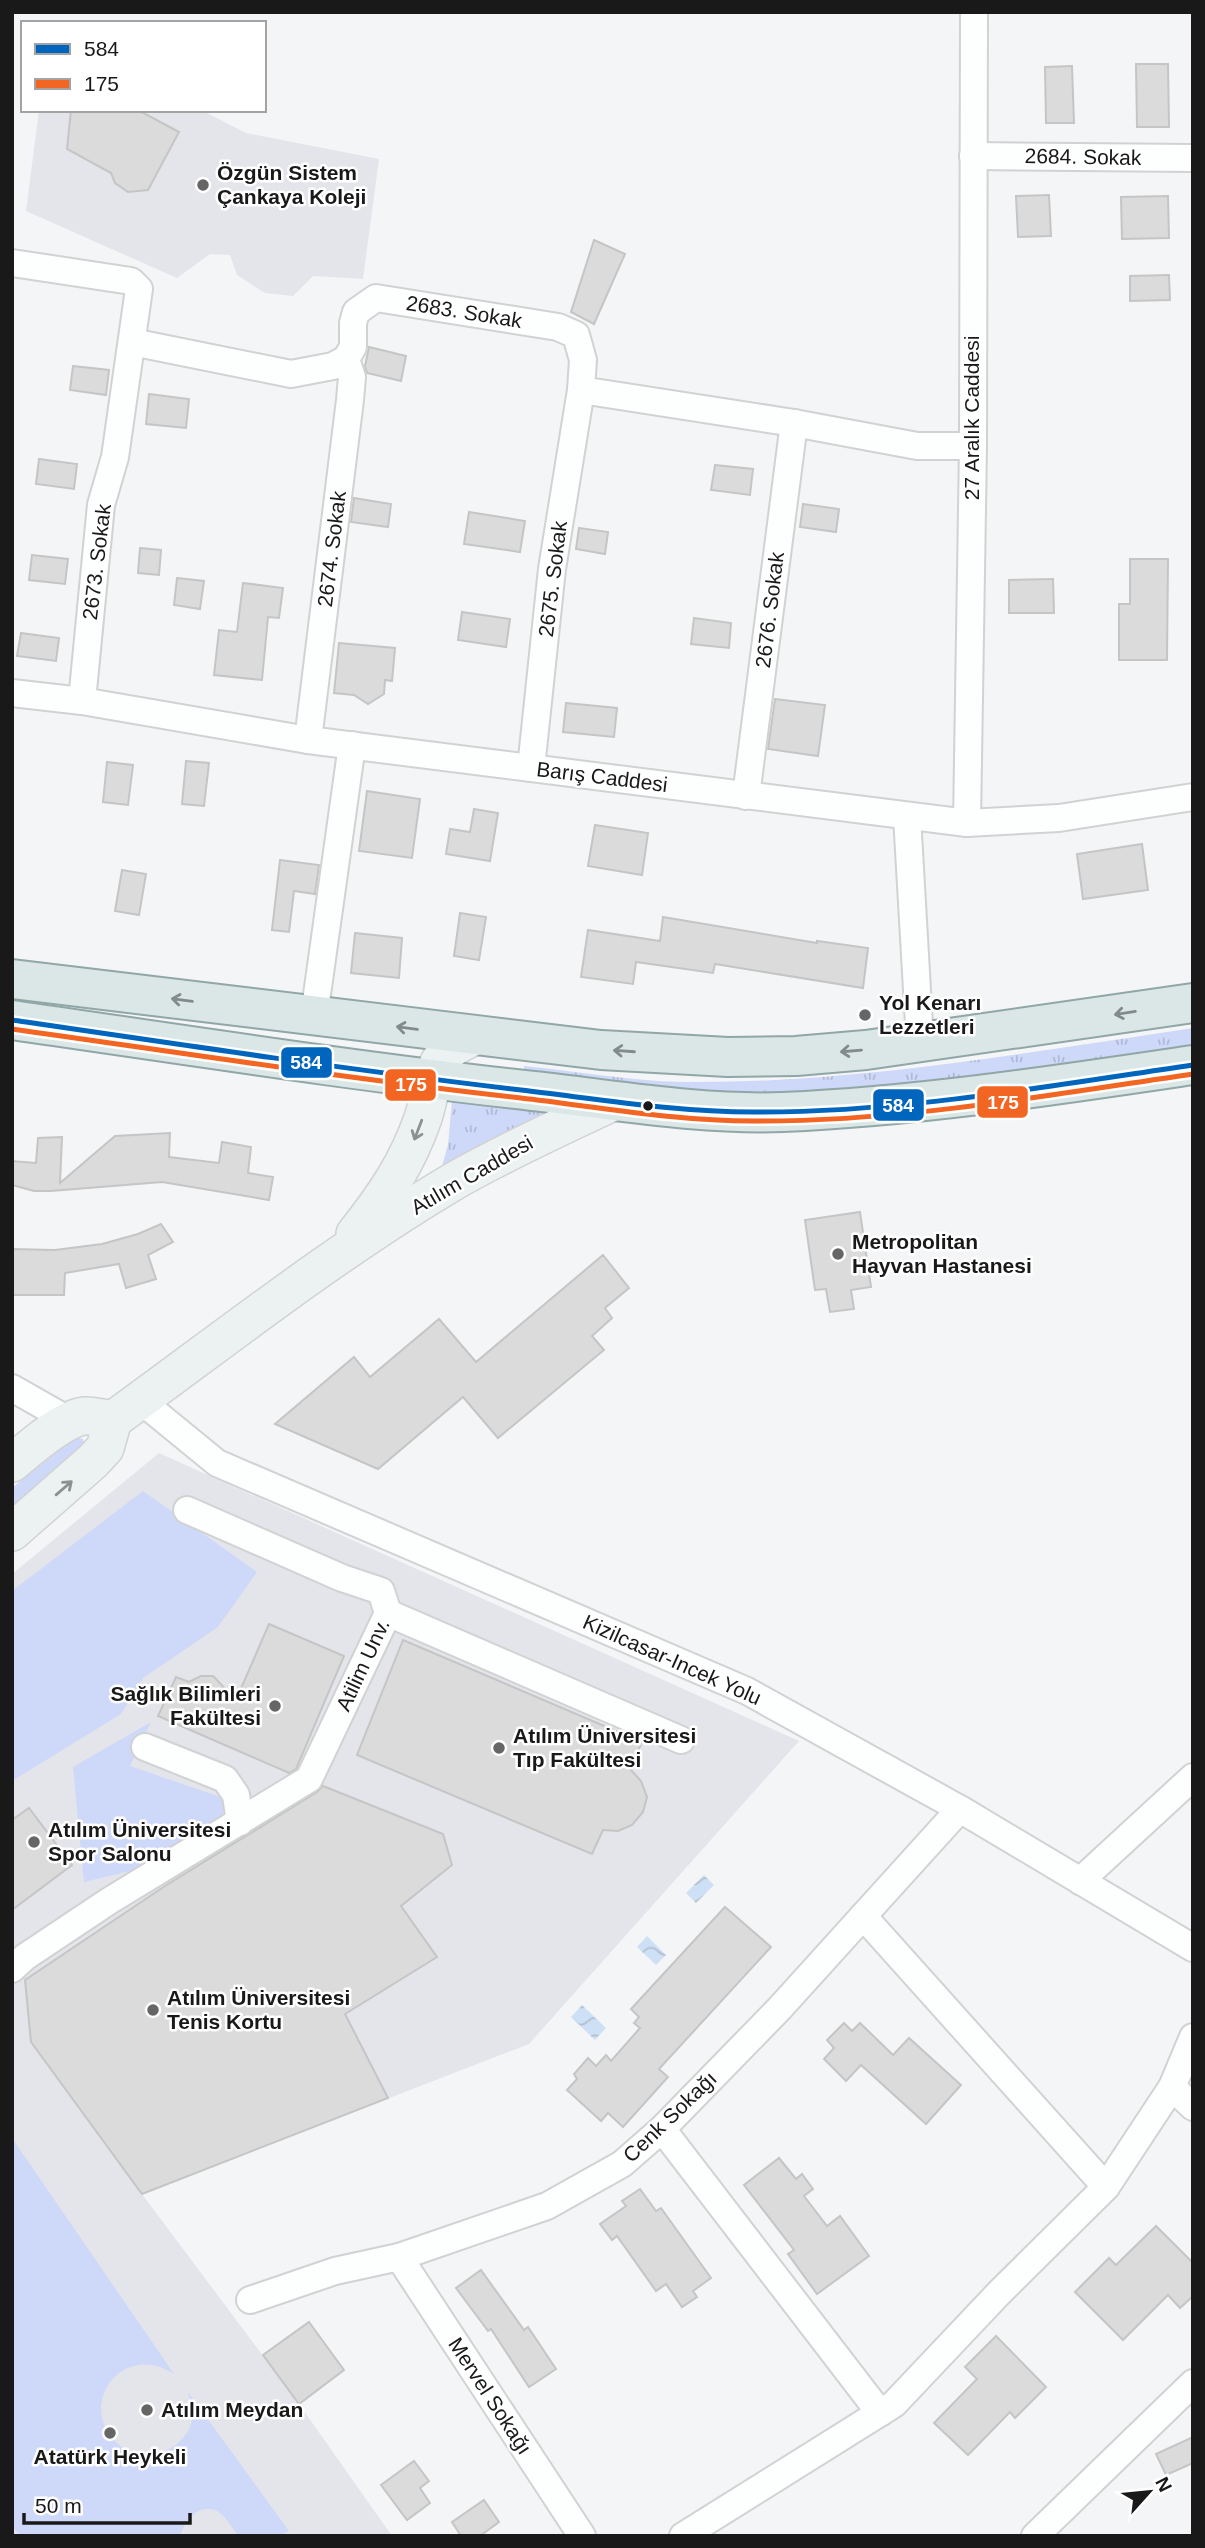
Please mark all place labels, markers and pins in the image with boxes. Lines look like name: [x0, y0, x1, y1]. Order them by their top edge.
place label: Özgün Sistem Çankaya Koleji: [217, 161, 366, 208]
marker: Özgün Sistem Çankaya Koleji: [195, 177, 211, 193]
place label: Yol Kenarı Lezzetleri: [879, 991, 981, 1038]
marker: Yol Kenarı Lezzetleri: [857, 1007, 873, 1023]
unlabelled marker: [641, 1099, 655, 1113]
place label: Metropolitan Hayvan Hastanesi: [852, 1230, 1032, 1277]
marker: Metropolitan Hayvan Hastanesi: [830, 1246, 846, 1262]
place label: Sağlık Bilimleri Fakültesi: [110, 1682, 261, 1729]
marker: Sağlık Bilimleri Fakültesi: [267, 1698, 283, 1714]
place label: Atılım Üniversitesi Tıp Fakültesi: [513, 1724, 696, 1771]
marker: Atılım Üniversitesi Tıp Fakültesi: [491, 1740, 507, 1756]
place label: Atılım Üniversitesi Spor Salonu: [48, 1818, 231, 1865]
marker: Atılım Üniversitesi Spor Salonu: [26, 1834, 42, 1850]
place label: Atılım Üniversitesi Tenis Kortu: [167, 1986, 350, 2033]
marker: Atılım Üniversitesi Tenis Kortu: [145, 2002, 161, 2018]
place label: Atılım Meydan: [161, 2398, 303, 2421]
marker: Atılım Meydan: [139, 2402, 155, 2418]
marker: Atatürk Heykeli: [102, 2425, 118, 2441]
place label: Atatürk Heykeli: [34, 2445, 186, 2468]

